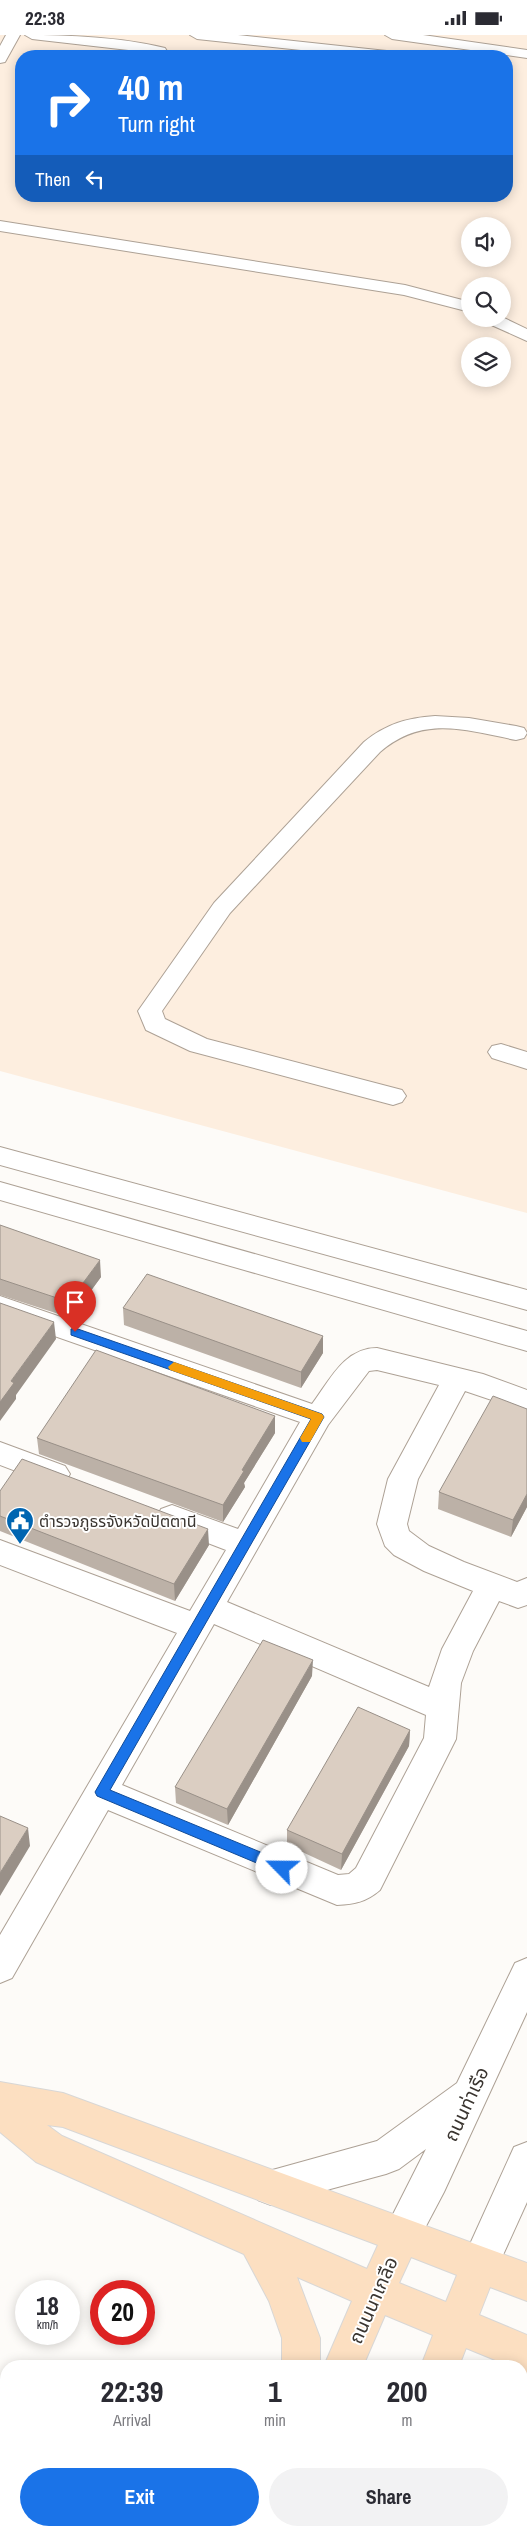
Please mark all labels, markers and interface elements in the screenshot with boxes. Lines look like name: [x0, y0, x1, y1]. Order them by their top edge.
text: 22:38: [25, 5, 65, 31]
text: 40 m: [118, 64, 183, 111]
icon: right: [35, 70, 100, 135]
text: Turn right: [118, 109, 195, 139]
icon: left: [81, 165, 109, 193]
text: Then: [35, 166, 71, 192]
map controls: [461, 217, 511, 387]
button: sound: [461, 217, 511, 267]
button: search: [461, 277, 511, 327]
button: layers: [461, 337, 511, 387]
pin: [54, 1281, 96, 1332]
icon: arrive: [61, 1288, 89, 1316]
public building icon: ตำรวจภูธรจังหวัดปัตตานี: [5, 1506, 35, 1545]
place label: ตำรวจภูธรจังหวัดปัตตานี: [39, 1510, 197, 1532]
position arrow: [255, 1841, 307, 1893]
street label: ถนนท่าเรือ: [437, 2062, 495, 2146]
street label: ถนนนาเกลือ: [342, 2252, 404, 2348]
speed limit sign: 20: [90, 2280, 155, 2345]
text: 18: [36, 2289, 59, 2323]
text: km/h: [37, 2317, 58, 2333]
text: 22:39: [101, 2371, 163, 2411]
text: 1: [268, 2371, 282, 2411]
text: 200: [386, 2371, 427, 2411]
text: Arrival: [113, 2409, 151, 2431]
text: min: [264, 2409, 286, 2431]
text: m: [401, 2409, 412, 2431]
button: Exit: [20, 2468, 259, 2526]
button: Share: [269, 2468, 508, 2526]

